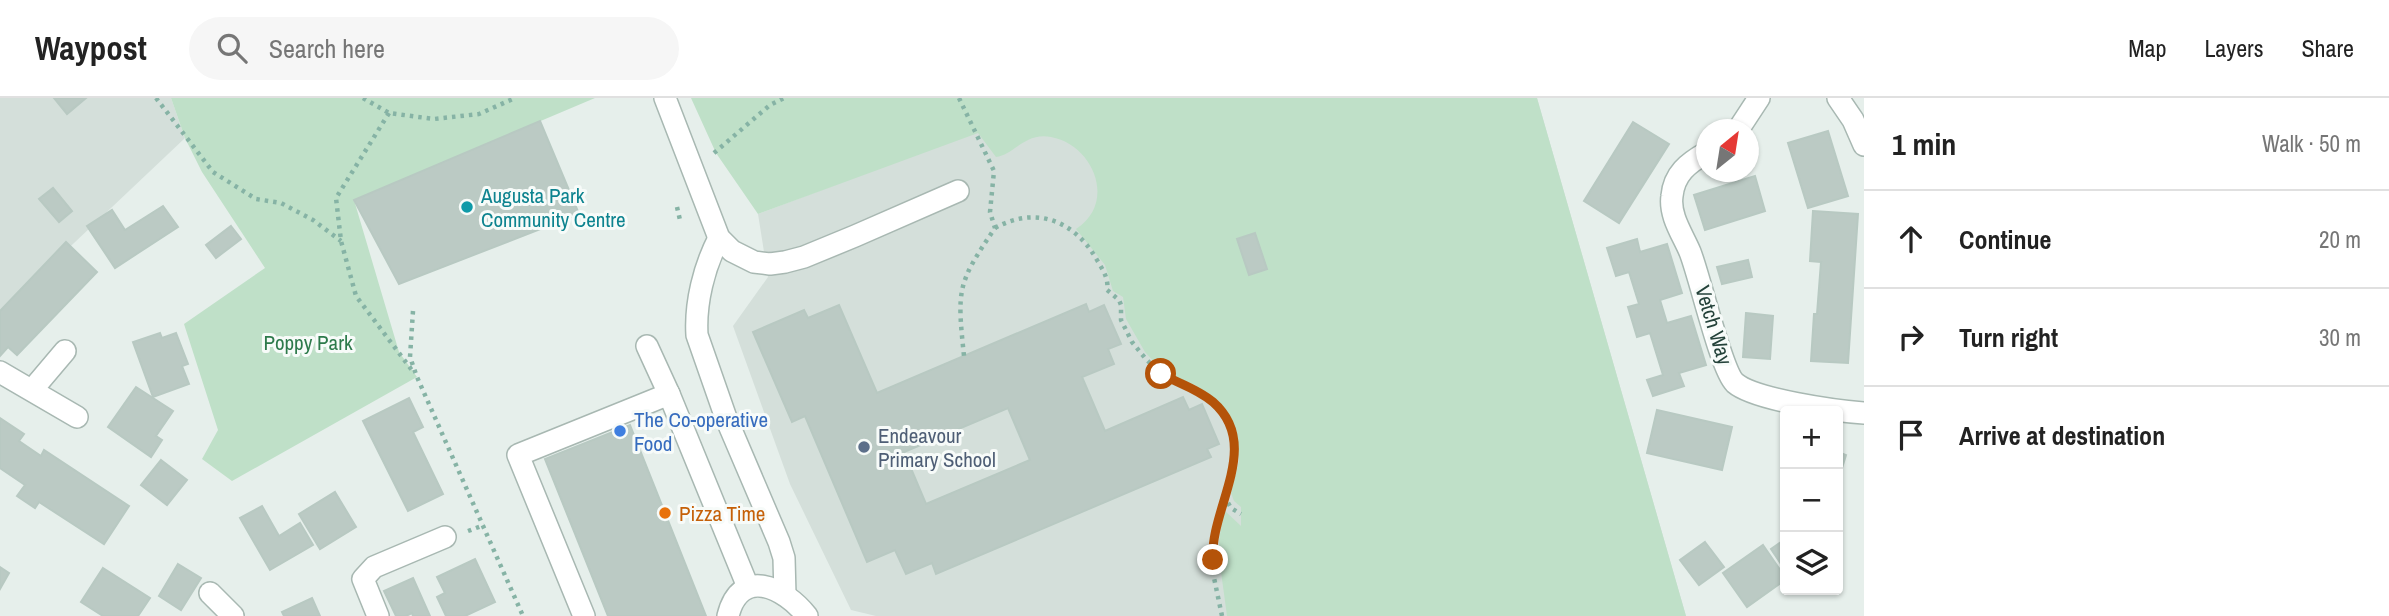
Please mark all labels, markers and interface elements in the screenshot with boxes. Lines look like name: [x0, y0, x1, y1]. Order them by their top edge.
search box: [189, 17, 679, 80]
text: Waypost: [35, 26, 147, 70]
icon: search: [213, 29, 251, 67]
text: Search here: [269, 31, 385, 66]
text: Map: [2128, 32, 2166, 64]
text: Layers: [2204, 32, 2263, 64]
text: Share: [2301, 32, 2354, 64]
north arrow: [1696, 119, 1759, 182]
text: 1 min: [1892, 124, 1956, 164]
text: Walk · 50 m: [2262, 128, 2361, 159]
place label: Augusta Park Community Centre: [480, 181, 626, 234]
marker: Augusta Park Community Centre: [459, 199, 475, 215]
icon: ahead: [1892, 220, 1930, 258]
text: Continue: [1959, 222, 2051, 257]
text: 20 m: [2319, 224, 2361, 255]
street label: Vetch Way: [1688, 282, 1740, 369]
icon: right: [1892, 318, 1930, 356]
text: Turn right: [1959, 320, 2058, 355]
text: 30 m: [2319, 322, 2361, 353]
park label: Poppy Park: [263, 328, 353, 357]
route start: [1145, 358, 1176, 389]
place label: The Co-operative Food: [634, 405, 768, 458]
map controls: [1780, 406, 1843, 595]
button: +: [1780, 406, 1843, 469]
icon: arrive: [1892, 416, 1930, 454]
text: Arrive at destination: [1959, 418, 2165, 453]
place label: Endeavour Primary School: [878, 421, 996, 474]
marker: The Co-operative Food: [612, 423, 628, 439]
marker: Endeavour Primary School: [856, 439, 872, 455]
button: −: [1780, 469, 1843, 532]
place label: Pizza Time: [679, 499, 765, 528]
marker: Pizza Time: [657, 505, 673, 521]
button: layers: [1780, 532, 1843, 595]
route end: [1197, 544, 1228, 575]

